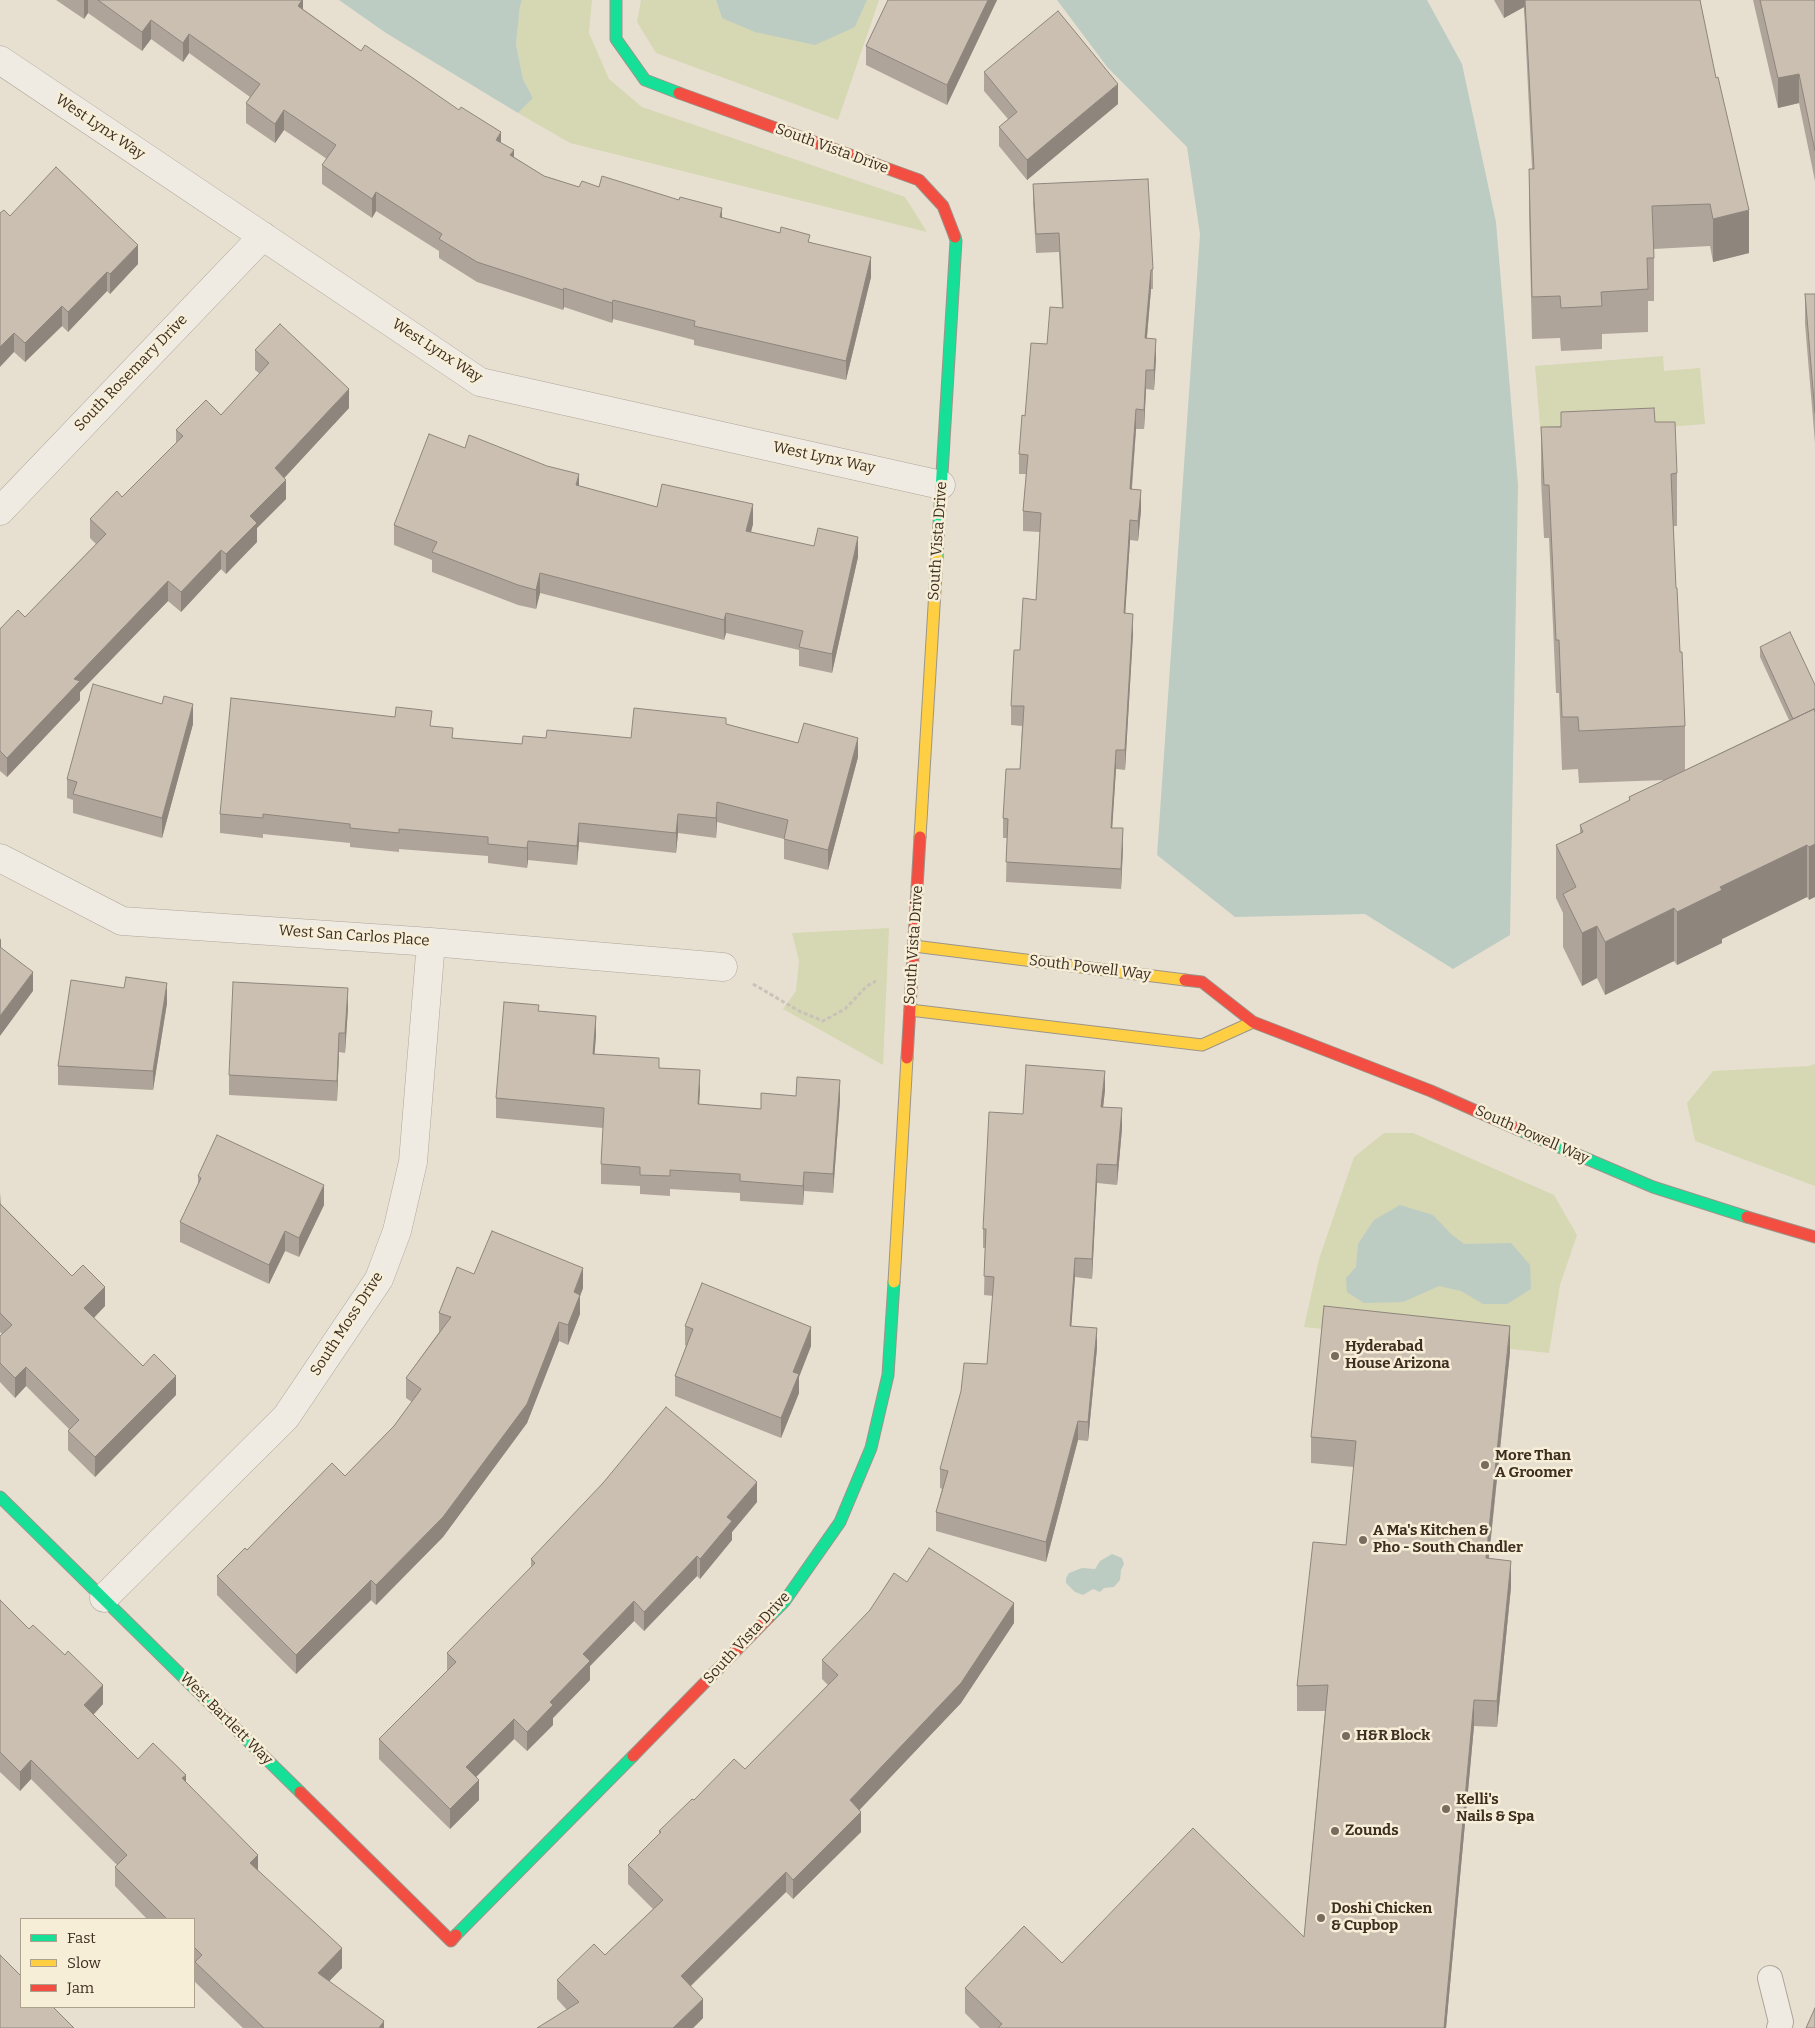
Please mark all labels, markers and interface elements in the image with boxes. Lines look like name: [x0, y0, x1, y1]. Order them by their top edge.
street label: West Lynx Way: [52, 90, 148, 164]
street label: South Vista Drive: [773, 120, 891, 178]
street label: South Rosemary Drive: [71, 311, 191, 435]
street label: West Lynx Way: [388, 315, 486, 387]
street label: West Lynx Way: [771, 438, 877, 478]
street label: South Vista Drive: [925, 481, 951, 601]
street label: South Vista Drive: [901, 885, 927, 1005]
street label: West San Carlos Place: [278, 922, 430, 950]
street label: South Powell Way: [1028, 952, 1152, 984]
street label: South Powell Way: [1472, 1102, 1592, 1168]
street label: South Moss Drive: [307, 1269, 387, 1379]
place label: Hyderabad House Arizona: [1345, 1338, 1450, 1373]
marker: Hyderabad House Arizona: [1329, 1350, 1341, 1362]
place label: More Than A Groomer: [1495, 1447, 1573, 1482]
marker: More Than A Groomer: [1479, 1459, 1491, 1471]
place label: A Ma's Kitchen & Pho - South Chandler: [1373, 1522, 1523, 1557]
marker: A Ma's Kitchen & Pho - South Chandler: [1357, 1534, 1369, 1546]
street label: South Vista Drive: [700, 1588, 794, 1688]
street label: West Bartlett Way: [176, 1669, 276, 1769]
place label: H&R Block: [1356, 1727, 1430, 1745]
marker: H&R Block: [1340, 1730, 1352, 1742]
place label: Kelli's Nails & Spa: [1456, 1791, 1534, 1826]
marker: Kelli's Nails & Spa: [1440, 1803, 1452, 1815]
place label: Zounds: [1345, 1822, 1399, 1840]
marker: Zounds: [1329, 1825, 1341, 1837]
place label: Doshi Chicken & Cupbop: [1331, 1900, 1432, 1935]
marker: Doshi Chicken & Cupbop: [1315, 1912, 1327, 1924]
legend: [20, 1918, 195, 2008]
text: Fast: [67, 1929, 96, 1947]
text: Slow: [67, 1954, 101, 1972]
text: Jam: [67, 1979, 94, 1997]

